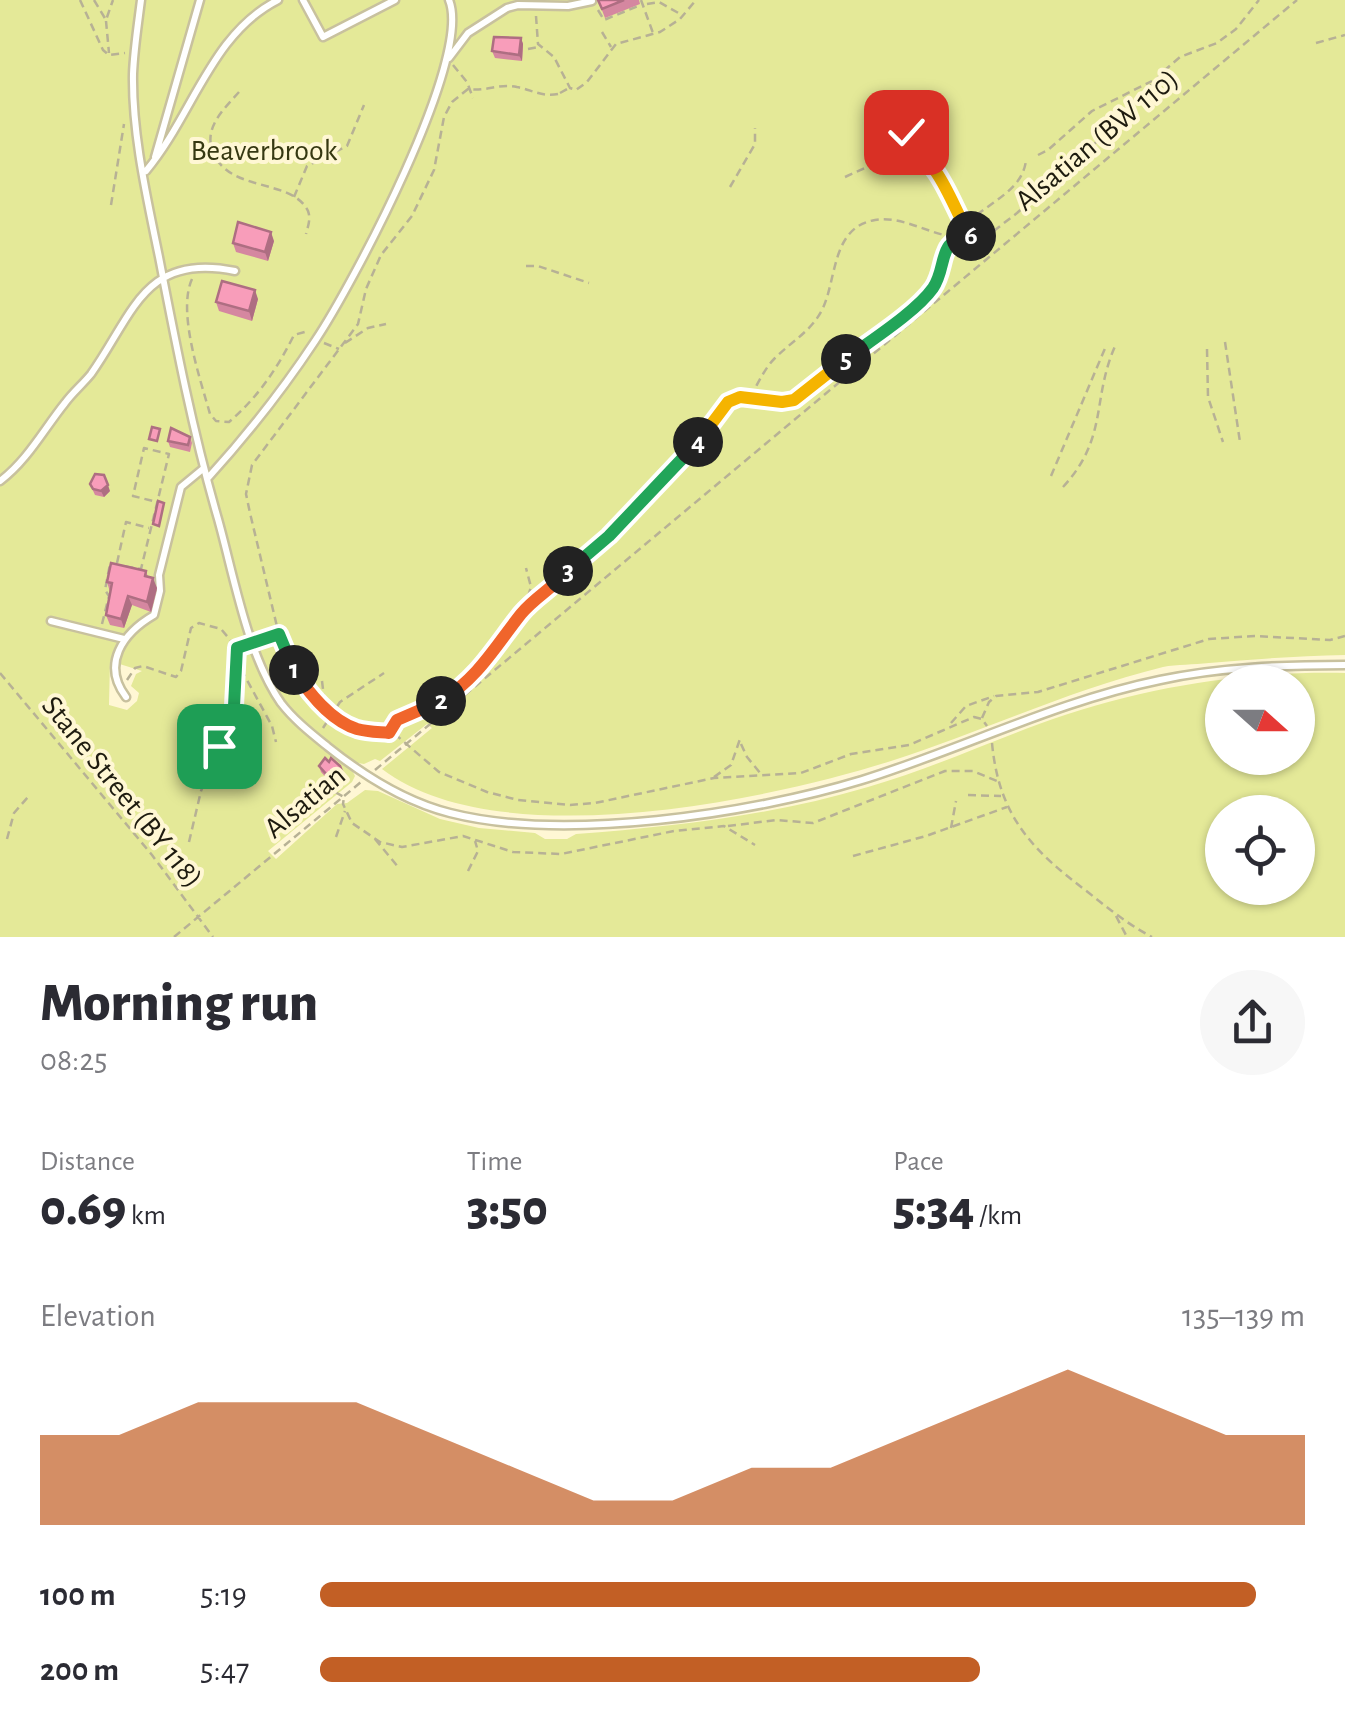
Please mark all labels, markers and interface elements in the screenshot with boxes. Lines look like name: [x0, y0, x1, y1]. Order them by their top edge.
street label: Alsatian (BW 110): [1010, 63, 1184, 217]
pin: [864, 90, 949, 175]
icon: check: [879, 105, 934, 160]
park label: Beaverbrook: [191, 136, 338, 166]
pin: 6: [946, 211, 996, 261]
text: 6: [964, 222, 978, 250]
pin: 5: [821, 334, 871, 384]
text: 5: [840, 345, 852, 373]
pin: 4: [673, 417, 723, 467]
text: 4: [691, 428, 705, 456]
pin: 3: [543, 546, 593, 596]
text: 3: [562, 557, 574, 585]
pin: 1: [269, 645, 319, 695]
text: 1: [289, 656, 299, 684]
north arrow: [1205, 665, 1315, 775]
map controls: [1205, 665, 1315, 905]
pin: 2: [416, 676, 466, 726]
text: 2: [434, 687, 448, 715]
street label: Stane Street (BY 118): [36, 691, 208, 893]
pin: [177, 704, 262, 789]
icon: arrive: [192, 719, 247, 774]
street label: Alsatian: [259, 760, 351, 844]
button: locate: [1205, 795, 1315, 905]
button: share: [1200, 970, 1305, 1075]
text: Morning run: [40, 976, 318, 1031]
text: 08:25: [40, 1044, 107, 1076]
text: Distance: [40, 1148, 135, 1176]
text: Time: [467, 1148, 522, 1176]
text: Pace: [893, 1148, 944, 1176]
text: 0.69: [40, 1184, 126, 1234]
text: 3:50: [467, 1184, 548, 1234]
text: 5:34: [893, 1184, 974, 1234]
text: km: [126, 1202, 166, 1230]
text: /km: [974, 1202, 1022, 1230]
text: Elevation: [40, 1300, 156, 1332]
text: 135–139 m: [1182, 1300, 1305, 1332]
text: 100 m: [40, 1579, 116, 1611]
text: 5:19: [200, 1579, 247, 1611]
text: 200 m: [40, 1654, 119, 1686]
text: 5:47: [200, 1654, 249, 1686]

